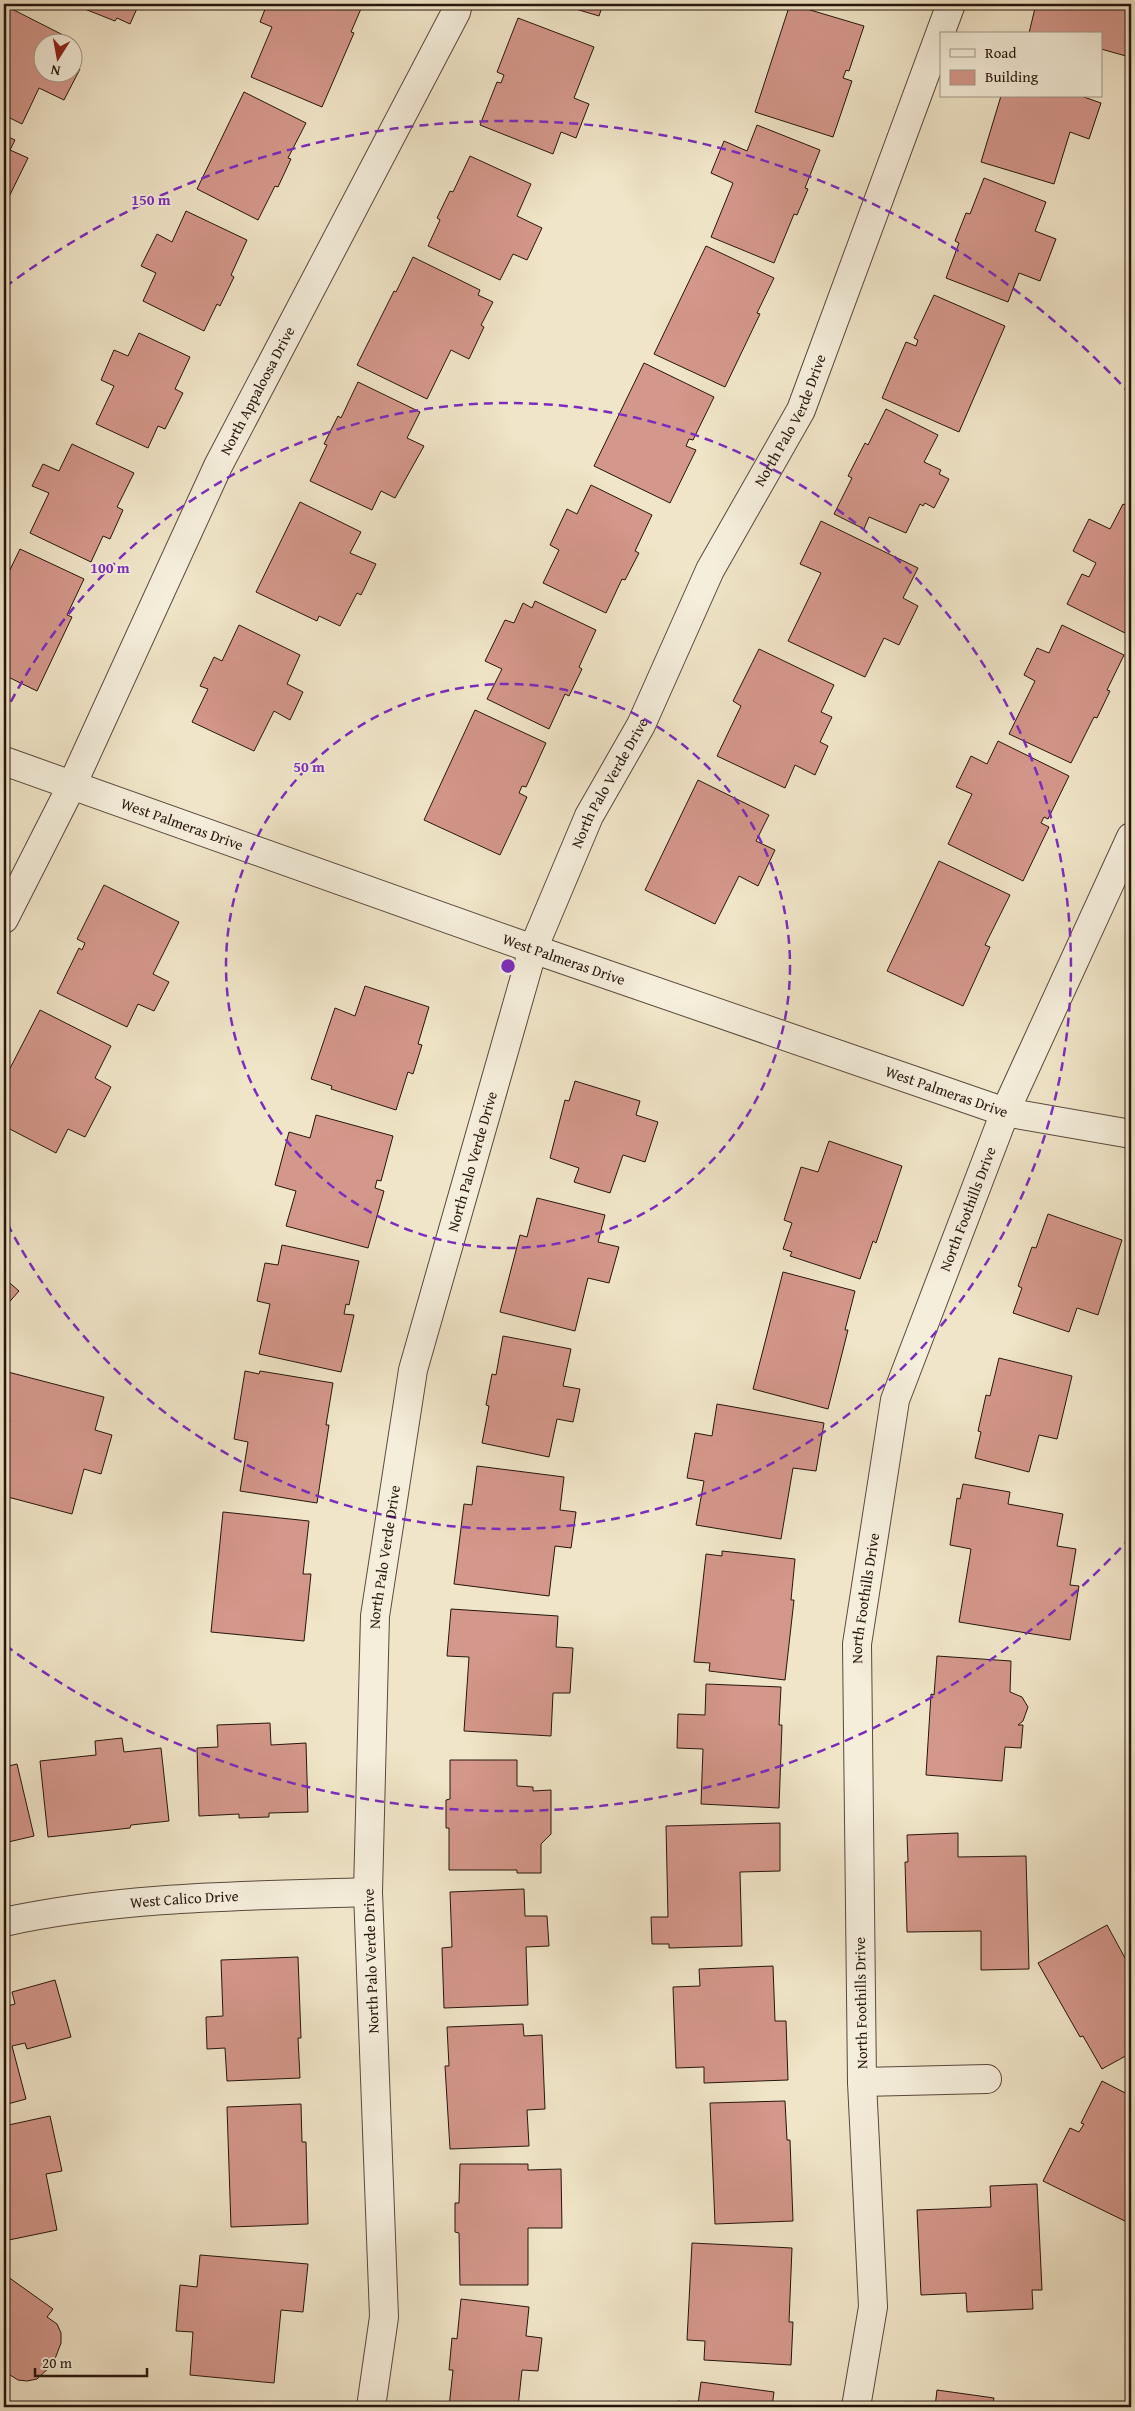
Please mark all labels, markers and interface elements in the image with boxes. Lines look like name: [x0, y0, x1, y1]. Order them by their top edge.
north arrow: [32, 32, 82, 82]
legend: [940, 32, 1102, 98]
text: Road: [985, 42, 1016, 63]
text: N: [48, 60, 62, 81]
text: Building: [985, 66, 1039, 87]
text: 150 m: [131, 189, 171, 210]
street label: North Appaloosa Drive: [215, 322, 299, 459]
street label: North Palo Verde Drive: [749, 351, 831, 490]
text: 100 m: [90, 557, 130, 578]
street label: North Palo Verde Drive: [566, 715, 653, 851]
text: 50 m: [293, 756, 325, 777]
street label: West Palmeras Drive: [118, 792, 246, 855]
street label: West Palmeras Drive: [500, 928, 628, 990]
centre of rings: [499, 957, 517, 975]
street label: West Palmeras Drive: [883, 1060, 1011, 1122]
street label: North Palo Verde Drive: [442, 1089, 502, 1234]
street label: North Foothills Drive: [934, 1143, 1001, 1274]
street label: North Palo Verde Drive: [364, 1484, 405, 1629]
street label: North Foothills Drive: [846, 1531, 884, 1664]
street label: West Calico Drive: [129, 1885, 239, 1913]
street label: North Palo Verde Drive: [357, 1888, 384, 2034]
street label: North Foothills Drive: [849, 1937, 872, 2069]
scale bar: [35, 2346, 148, 2378]
text: 20 m: [42, 2352, 73, 2373]

